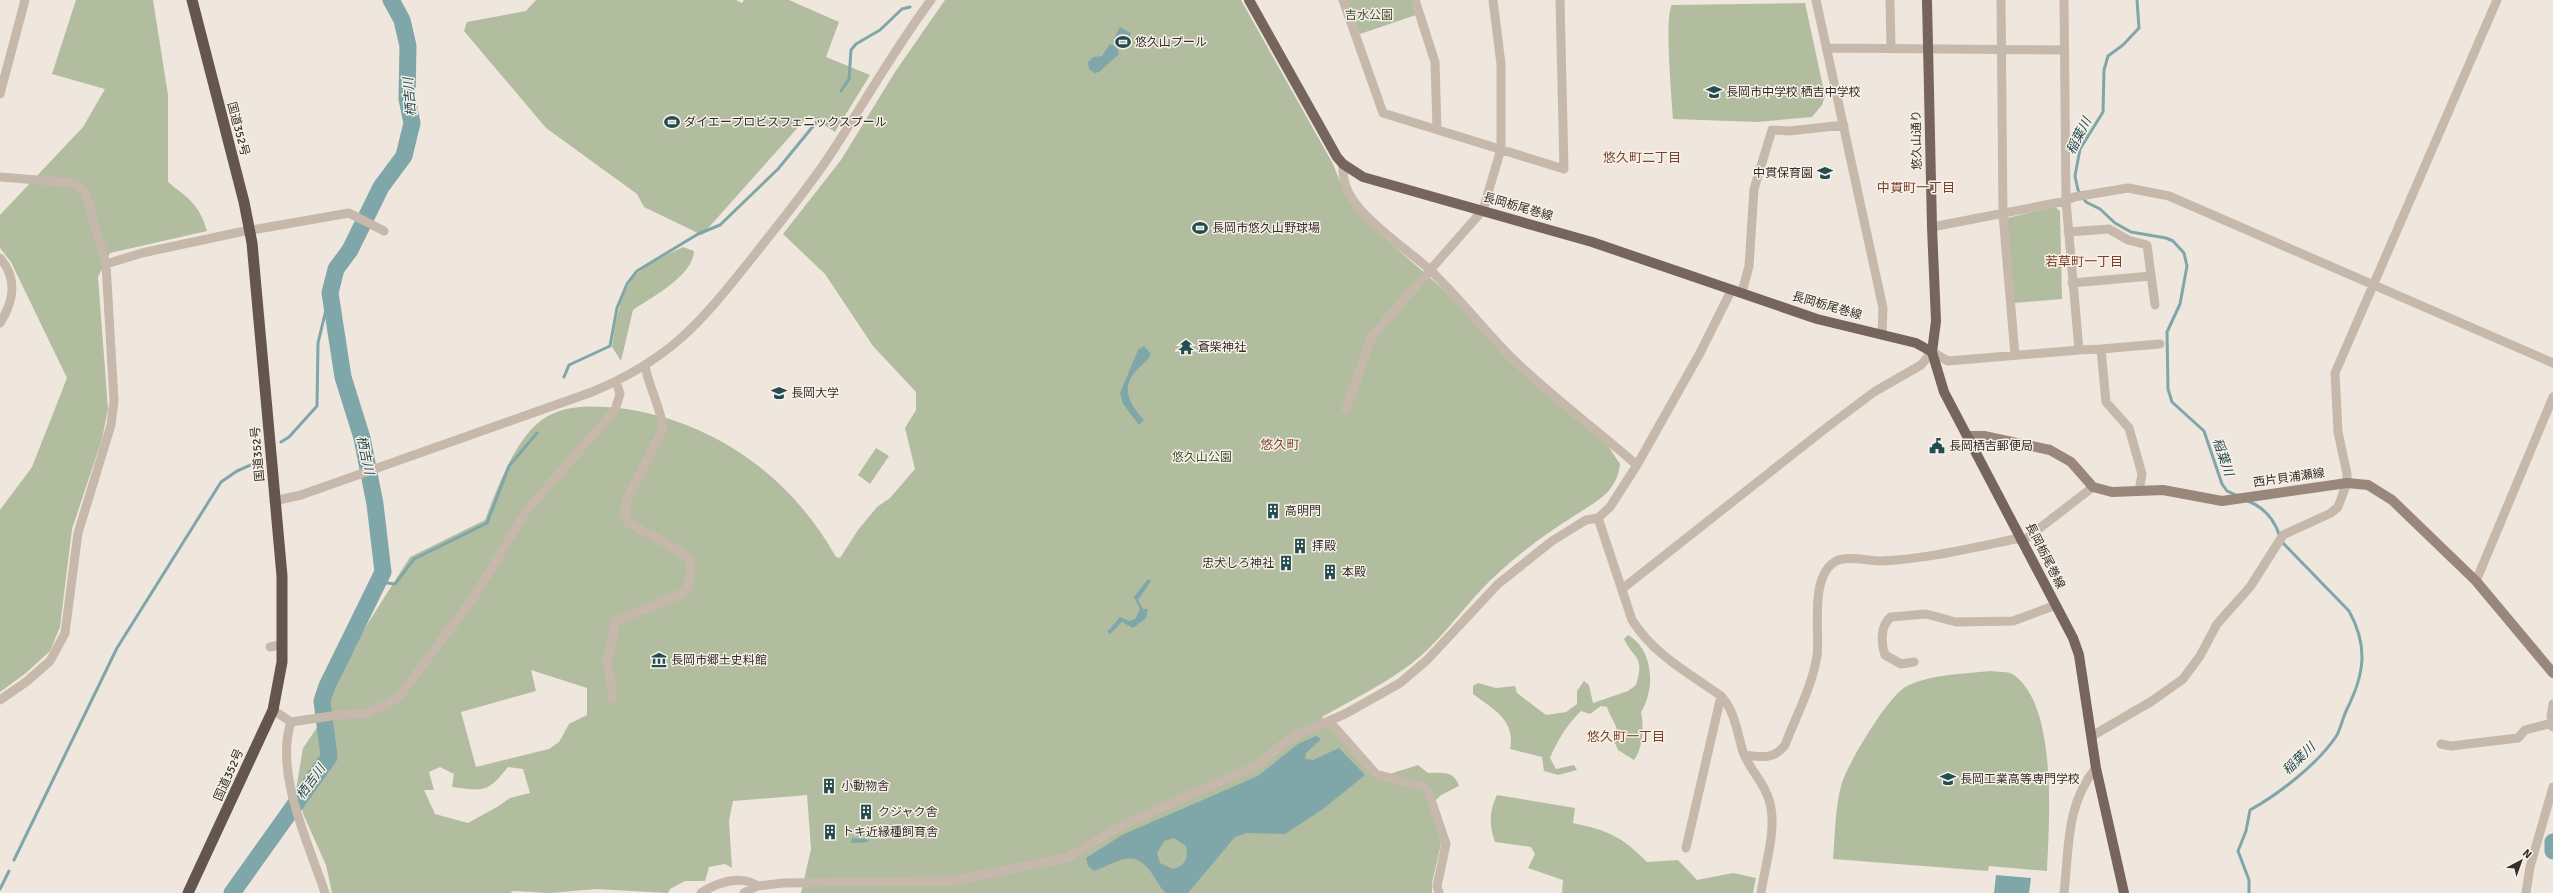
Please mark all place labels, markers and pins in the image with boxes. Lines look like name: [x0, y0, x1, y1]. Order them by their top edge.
sports icon: 悠久山プール: [1114, 33, 1132, 51]
place label: 悠久山プール: [1135, 35, 1207, 50]
school or university icon: 長岡市中学校 栖吉中学校: [1705, 83, 1723, 101]
place label: 長岡市中学校 栖吉中学校: [1726, 85, 1861, 100]
sports icon: ダイエープロビスフェニックスプール: [663, 113, 681, 131]
place label: ダイエープロビスフェニックスプール: [684, 115, 887, 130]
school or university icon: 中貫保育園: [1816, 164, 1834, 182]
place label: 中貫保育園: [1753, 166, 1813, 181]
sports icon: 長岡市悠久山野球場: [1191, 219, 1209, 237]
place label: 長岡市悠久山野球場: [1212, 221, 1320, 236]
temple icon: 蒼柴神社: [1177, 338, 1195, 356]
place label: 蒼柴神社: [1198, 340, 1246, 355]
school or university icon: 長岡大学: [770, 384, 788, 402]
place label: 長岡大学: [791, 386, 839, 401]
public building icon: 長岡栖吉郵便局: [1928, 437, 1946, 455]
place label: 長岡栖吉郵便局: [1949, 439, 2033, 454]
building icon: 高明門: [1264, 502, 1282, 520]
place label: 高明門: [1285, 504, 1321, 519]
building icon: 拝殿: [1291, 537, 1309, 555]
place label: 拝殿: [1312, 539, 1336, 554]
building icon: 忠犬しろ神社: [1277, 554, 1295, 572]
place label: 忠犬しろ神社: [1202, 556, 1274, 571]
building icon: 本殿: [1321, 563, 1339, 581]
place label: 本殿: [1342, 565, 1366, 580]
museum icon: 長岡市郷土史料館: [650, 651, 668, 669]
place label: 長岡市郷土史料館: [671, 653, 767, 668]
school or university icon: 長岡工業高等専門学校: [1939, 770, 1957, 788]
place label: 長岡工業高等専門学校: [1960, 772, 2080, 787]
building icon: 小動物舎: [820, 777, 838, 795]
place label: 小動物舎: [841, 779, 889, 794]
building icon: クジャク舎: [857, 803, 875, 821]
place label: クジャク舎: [878, 805, 937, 820]
building icon: トキ近縁種飼育舎: [821, 823, 839, 841]
place label: トキ近縁種飼育舎: [842, 825, 938, 840]

